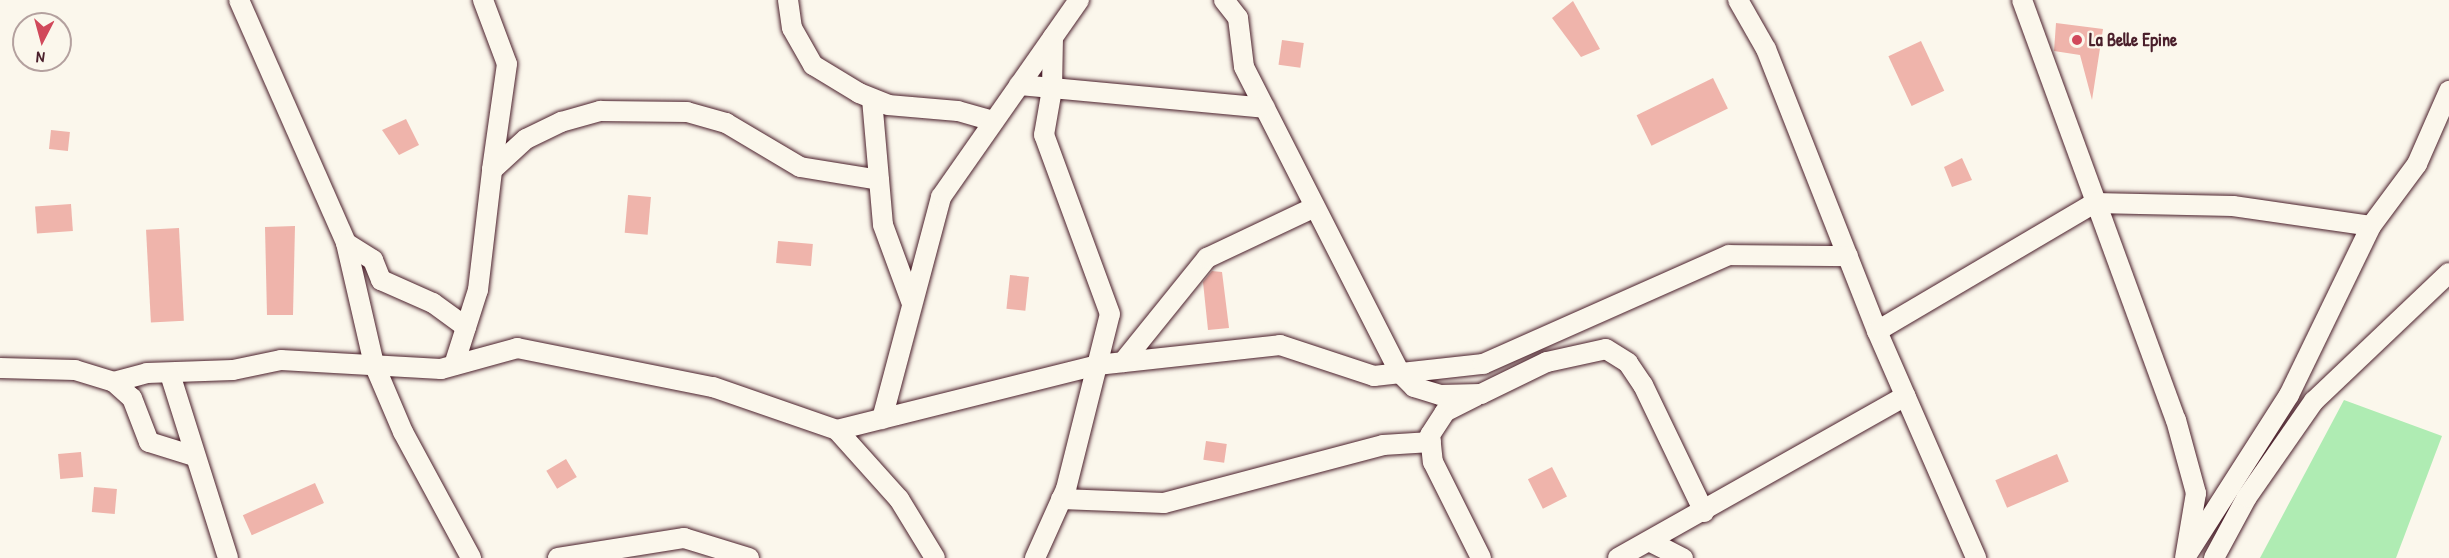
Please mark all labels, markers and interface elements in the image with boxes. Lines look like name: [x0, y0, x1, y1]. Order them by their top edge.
north arrow: [12, 12, 72, 72]
place label: La Belle Epine: [2089, 29, 2177, 51]
marker: La Belle Epine: [2070, 33, 2084, 47]
text: N: [35, 47, 46, 69]

